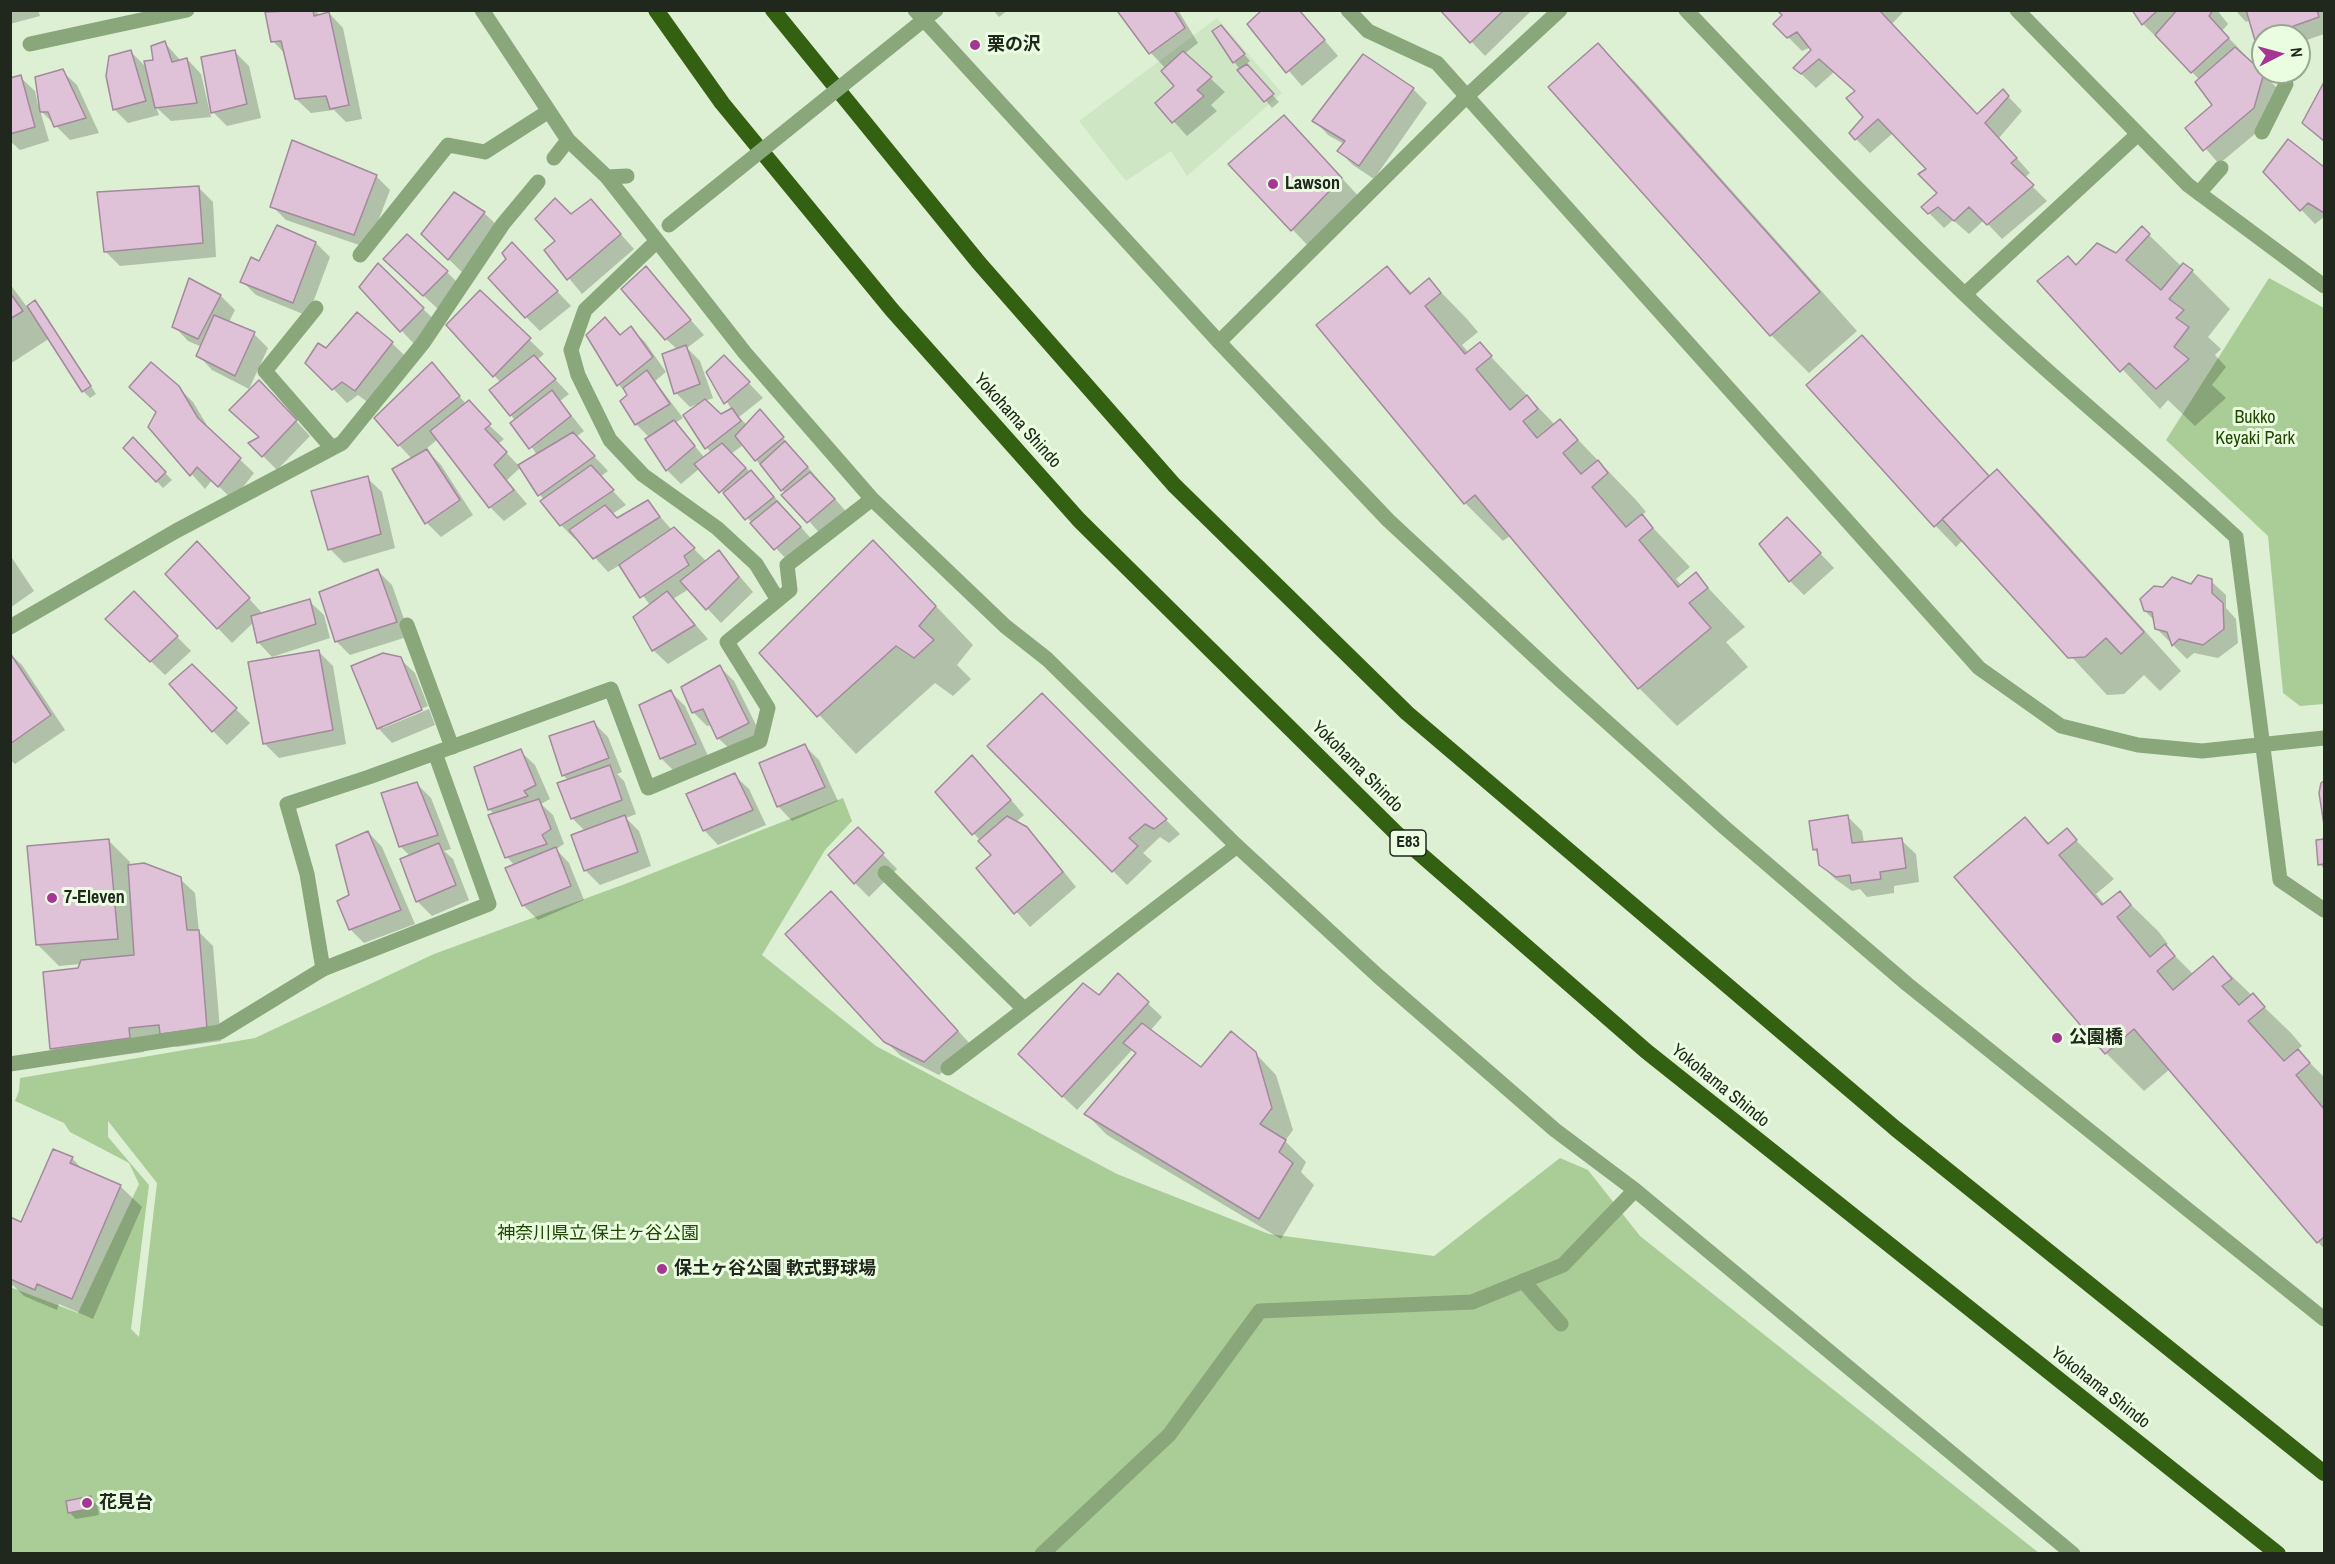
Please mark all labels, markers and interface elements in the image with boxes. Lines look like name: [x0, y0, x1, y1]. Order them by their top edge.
north arrow: [2251, 24, 2311, 84]
place label: 栗の沢: [987, 34, 1041, 56]
marker: 栗の沢: [968, 38, 982, 52]
text: N: [2285, 46, 2308, 58]
place label: Lawson: [1285, 173, 1340, 195]
marker: Lawson: [1266, 177, 1280, 191]
street label: Yokohama Shindo: [969, 369, 1065, 473]
park label: Bukko Keyaki Park: [2215, 407, 2295, 450]
street label: Yokohama Shindo: [1307, 717, 1407, 817]
road number: E83: [1390, 830, 1426, 856]
place label: 7-Eleven: [64, 887, 125, 909]
marker: 7-Eleven: [45, 891, 59, 905]
place label: 公園橋: [2069, 1027, 2123, 1049]
marker: 公園橋: [2050, 1031, 2064, 1045]
street label: Yokohama Shindo: [1666, 1040, 1774, 1132]
park label: 神奈川県立 保土ヶ谷公園: [497, 1223, 699, 1245]
place label: 保土ヶ谷公園 軟式野球場: [674, 1258, 876, 1280]
marker: 保土ヶ谷公園 軟式野球場: [655, 1262, 669, 1276]
street label: Yokohama Shindo: [2046, 1342, 2154, 1434]
place label: 花見台: [99, 1492, 153, 1514]
marker: 花見台: [80, 1496, 94, 1510]

